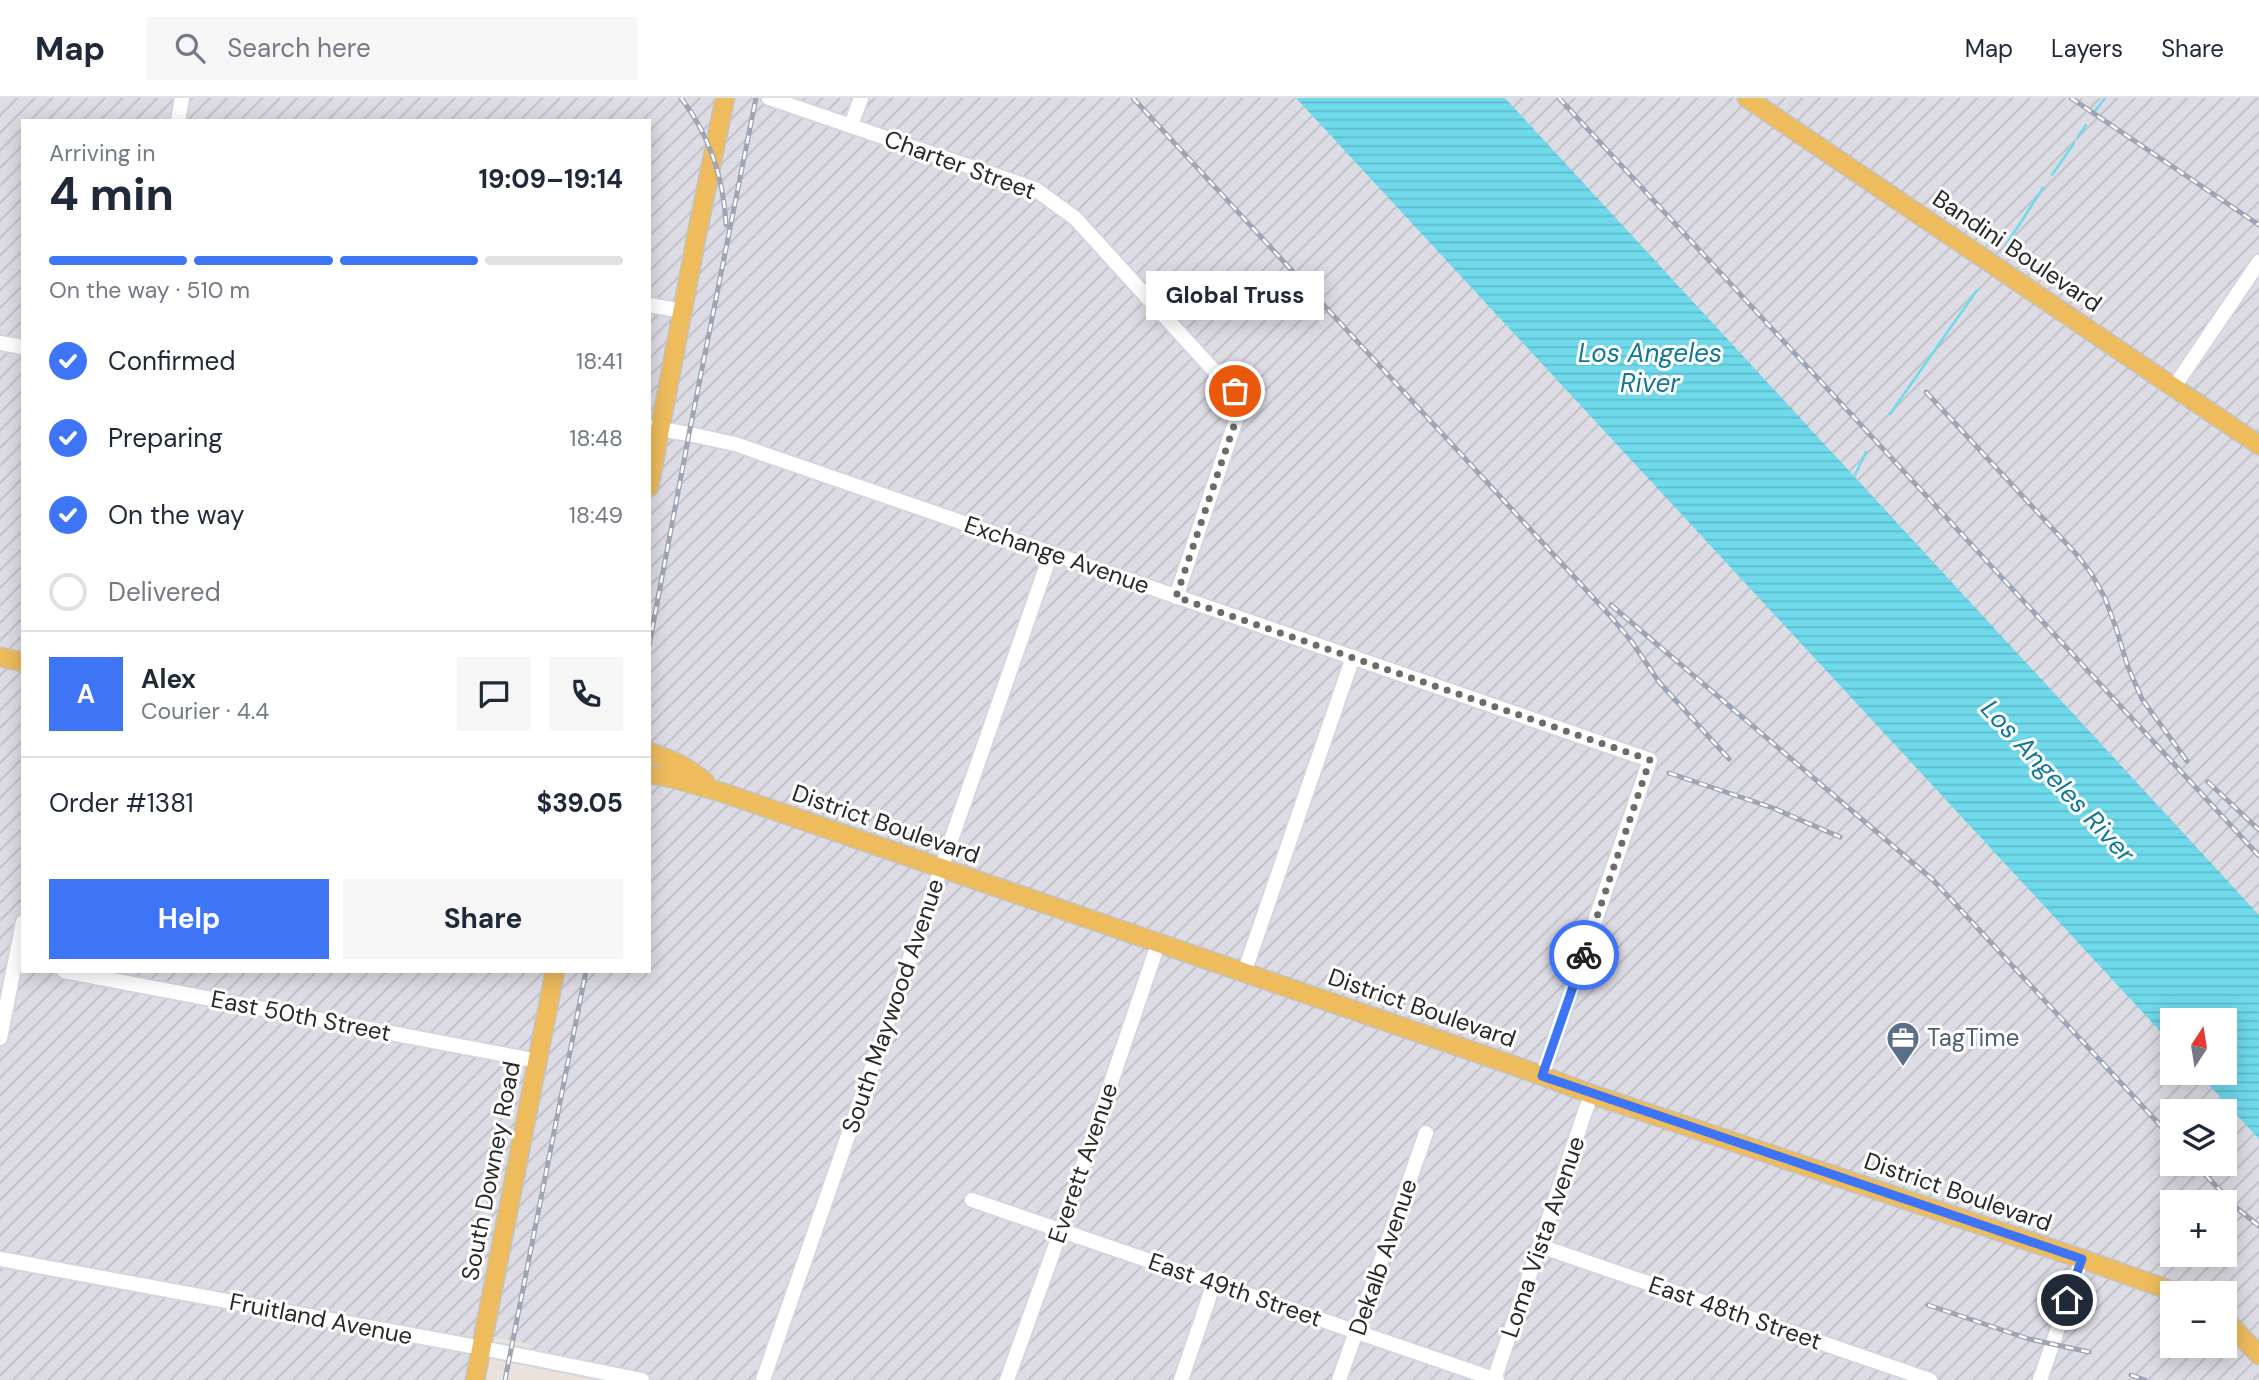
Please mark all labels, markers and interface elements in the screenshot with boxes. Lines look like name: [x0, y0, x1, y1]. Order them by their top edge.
search box: [147, 17, 637, 80]
text: Map: [35, 27, 105, 70]
icon: search: [171, 29, 209, 67]
text: Search here: [227, 31, 371, 65]
text: Map: [1965, 33, 2013, 64]
text: Layers: [2051, 33, 2123, 64]
text: Share: [2161, 33, 2224, 64]
street label: Charter Street: [880, 123, 1040, 206]
text: Arriving in: [49, 138, 155, 168]
text: 19:09–19:14: [479, 162, 623, 196]
text: 4 min: [49, 164, 174, 224]
street label: Bandini Boulevard: [1927, 182, 2108, 319]
callout: Global Truss: [1146, 272, 1324, 321]
text: On the way · 510 m: [49, 275, 250, 305]
text: Global Truss: [1166, 280, 1304, 310]
water label: Los Angeles River: [1578, 336, 1722, 400]
icon: check: [49, 342, 87, 380]
text: Confirmed: [108, 344, 235, 378]
text: 18:41: [576, 346, 623, 376]
pin: [1205, 361, 1265, 421]
icon: bag: [1216, 372, 1254, 410]
icon: check: [49, 419, 87, 457]
text: Preparing: [108, 421, 223, 455]
text: 18:48: [569, 423, 623, 453]
icon: check: [49, 496, 87, 534]
text: On the way: [108, 498, 244, 532]
text: 18:49: [569, 500, 623, 530]
street label: Exchange Avenue: [960, 508, 1154, 601]
text: Delivered: [108, 575, 221, 609]
button: chat: [457, 657, 531, 731]
button: phone: [549, 657, 623, 731]
text: Alex: [141, 662, 196, 696]
text: A: [77, 677, 95, 711]
water label: Los Angeles River: [1974, 692, 2143, 871]
text: Courier · 4.4: [141, 696, 269, 726]
street label: District Boulevard: [788, 777, 984, 870]
text: Order #1381: [49, 786, 194, 820]
text: $39.05: [537, 786, 623, 820]
street label: South Maywood Avenue: [834, 875, 951, 1137]
button: Help: [49, 879, 329, 959]
button: Share: [343, 879, 623, 959]
courier: [1549, 920, 1619, 990]
icon: bike: [1565, 936, 1603, 974]
street label: District Boulevard: [1324, 961, 1520, 1054]
street label: East 50th Street: [209, 983, 394, 1048]
north arrow: [2160, 1008, 2236, 1085]
map controls: [2160, 1008, 2237, 1358]
office icon: TagTime: [1884, 1019, 1922, 1068]
place label: TagTime: [1927, 1022, 2019, 1053]
street label: South Downey Road: [454, 1059, 527, 1283]
street label: Everett Avenue: [1041, 1079, 1124, 1247]
button: layers: [2160, 1099, 2237, 1176]
street label: Loma Vista Avenue: [1494, 1132, 1592, 1342]
street label: District Boulevard: [1860, 1145, 2056, 1238]
street label: Dekalb Avenue: [1341, 1174, 1424, 1339]
button: +: [2160, 1190, 2237, 1267]
street label: East 49th Street: [1144, 1245, 1326, 1334]
street label: East 48th Street: [1645, 1268, 1826, 1357]
pin: [2037, 1270, 2097, 1330]
icon: home: [2048, 1281, 2086, 1319]
button: −: [2160, 1281, 2237, 1358]
street label: Fruitland Avenue: [227, 1286, 415, 1351]

